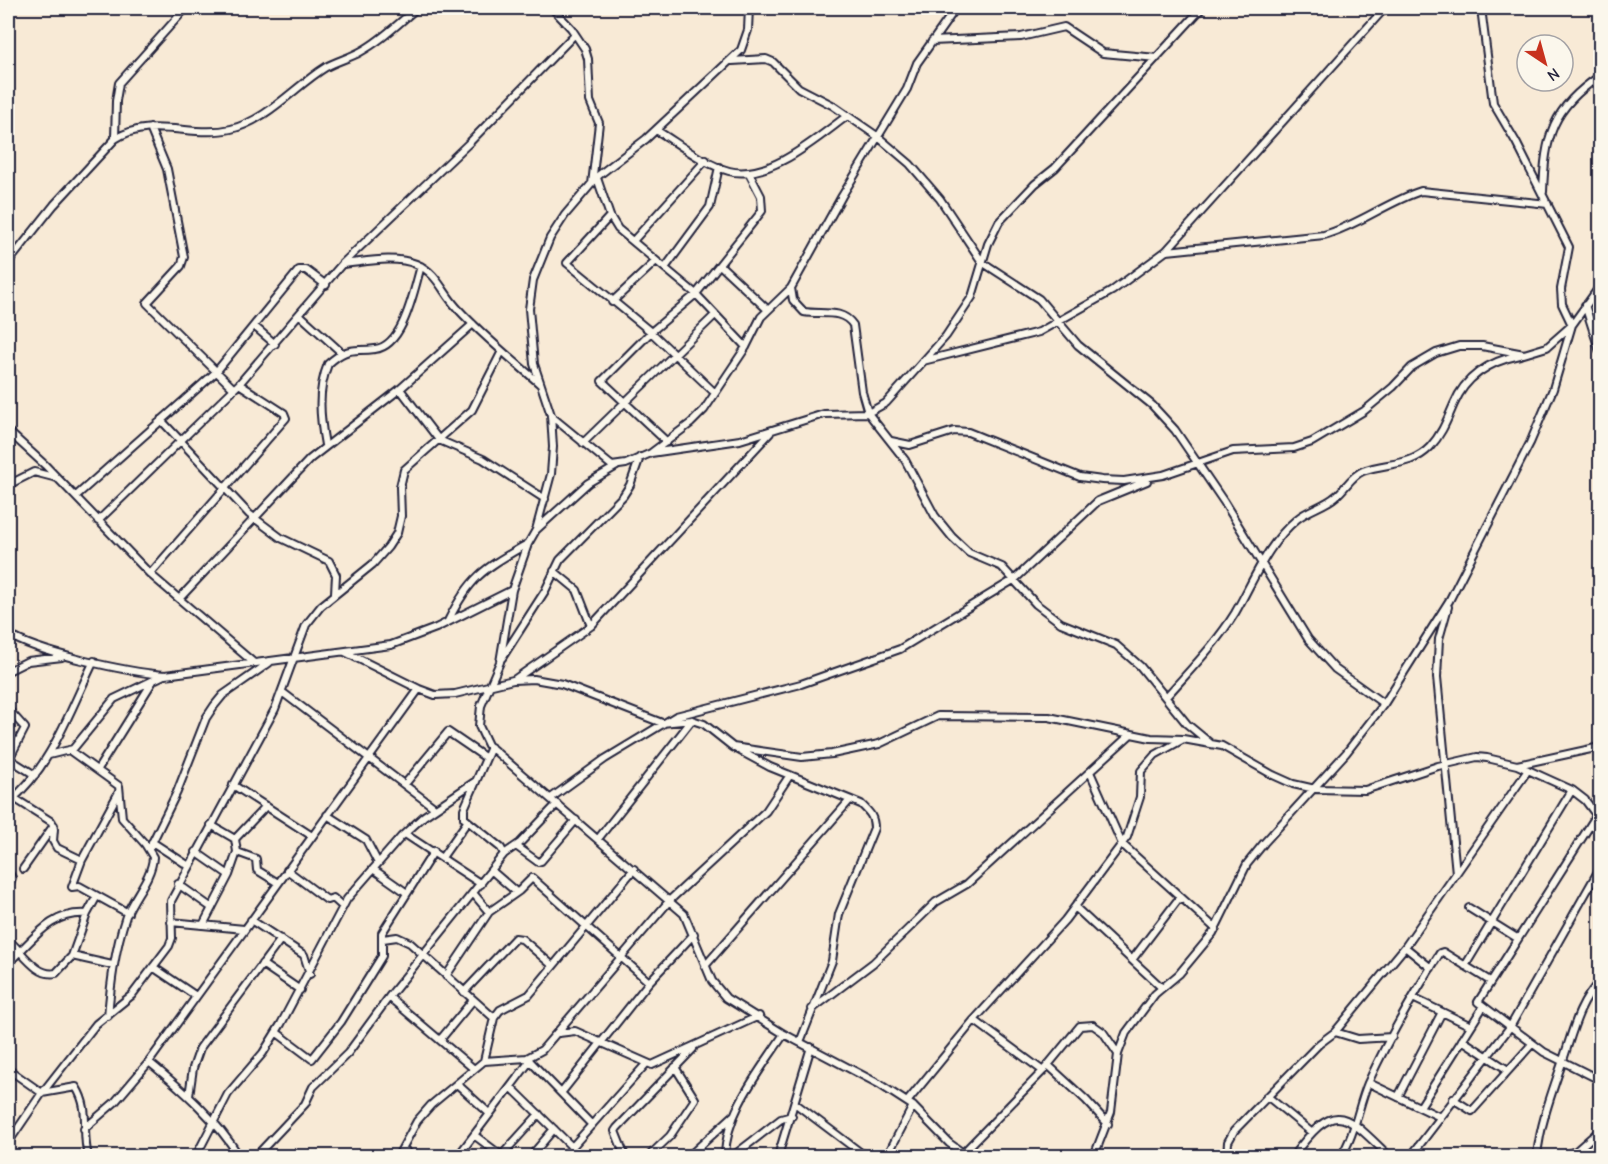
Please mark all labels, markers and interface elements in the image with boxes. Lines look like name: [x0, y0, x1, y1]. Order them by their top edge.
north arrow: [1515, 33, 1575, 93]
text: N: [1544, 64, 1563, 85]

